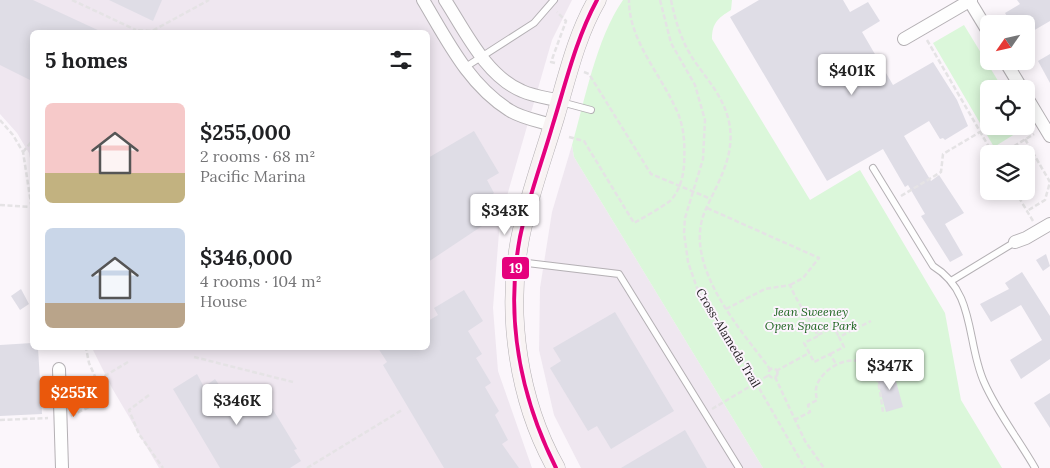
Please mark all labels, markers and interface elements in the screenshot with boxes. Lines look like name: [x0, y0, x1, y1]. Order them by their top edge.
north arrow: [980, 15, 1035, 70]
map controls: [980, 15, 1035, 200]
icon: filters: [387, 46, 415, 74]
text: 5 homes: [45, 47, 128, 74]
pin: $401K: [817, 54, 887, 96]
text: $401K: [829, 60, 875, 80]
button: locate: [980, 80, 1035, 135]
text: $255,000: [200, 119, 291, 146]
icon: home: [85, 123, 145, 183]
button: layers: [980, 145, 1035, 200]
text: 2 rooms · 68 m²: [200, 146, 315, 166]
text: Pacific Marina: [200, 166, 306, 186]
pin: $343K: [470, 194, 540, 236]
text: $343K: [481, 200, 529, 220]
text: $346,000: [200, 244, 293, 271]
icon: home: [85, 248, 145, 308]
line badge: 19: [501, 256, 530, 280]
text: 19: [509, 259, 523, 277]
text: 4 rooms · 104 m²: [200, 271, 322, 291]
street label: Cross-Alameda Trail: [693, 285, 764, 390]
text: House: [200, 291, 247, 311]
park label: Jean Sweeney Open Space Park: [765, 304, 857, 333]
pin: $347K: [855, 348, 925, 391]
text: $347K: [867, 355, 913, 375]
pin: $255K: [39, 376, 109, 418]
text: $255K: [51, 382, 97, 402]
pin: $346K: [202, 384, 272, 426]
text: $346K: [213, 390, 261, 410]

